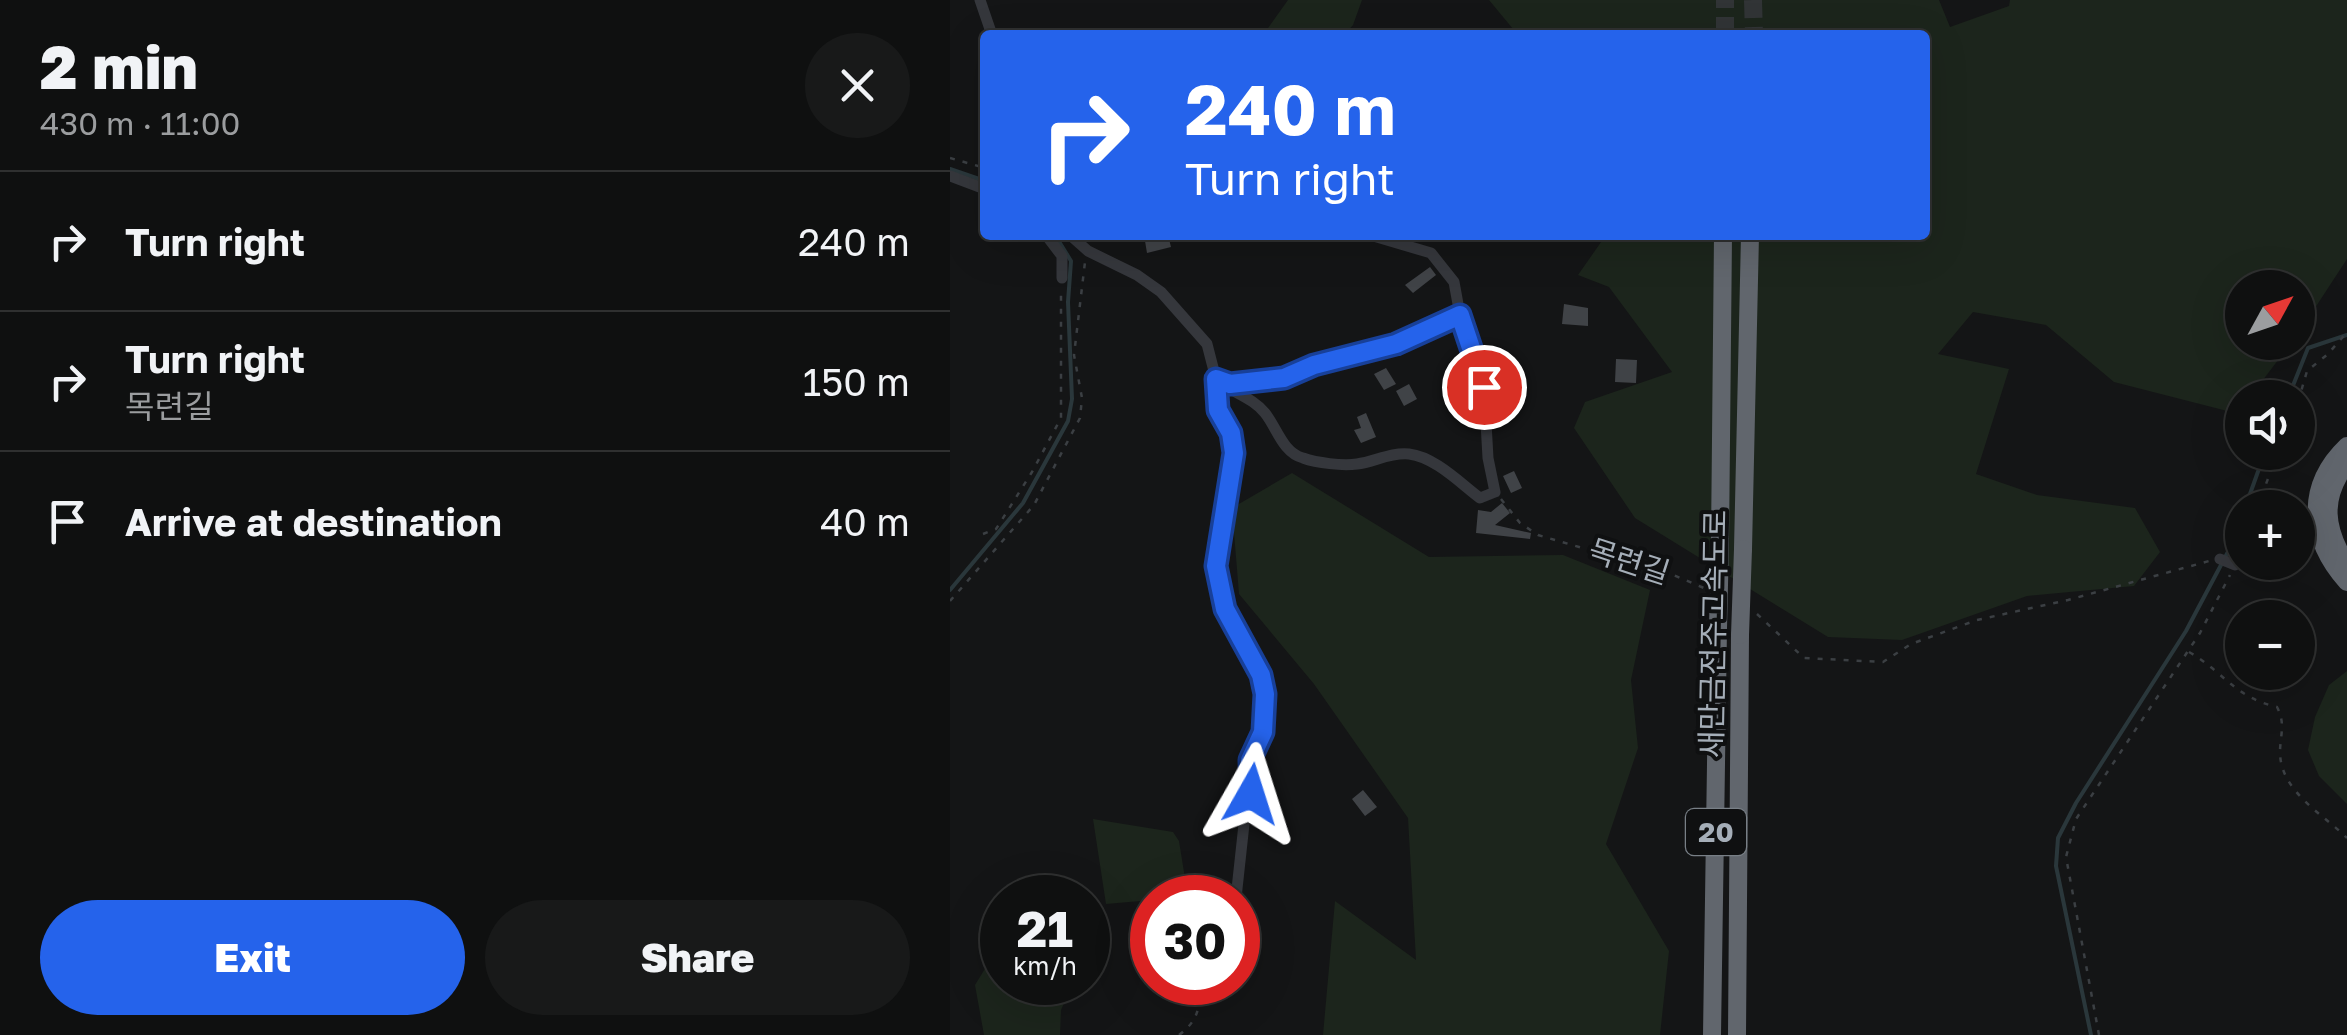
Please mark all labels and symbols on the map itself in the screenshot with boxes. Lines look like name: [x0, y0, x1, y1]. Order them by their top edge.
north arrow: [2225, 270, 2315, 360]
pin: [1442, 345, 1527, 430]
street label: 새만금전주고속도로: [1693, 509, 1733, 758]
street label: 목련길: [1584, 531, 1674, 591]
position arrow: [1199, 742, 1303, 846]
road number: 20: [1686, 809, 1746, 855]
speed limit sign: 30: [1130, 875, 1260, 1005]

